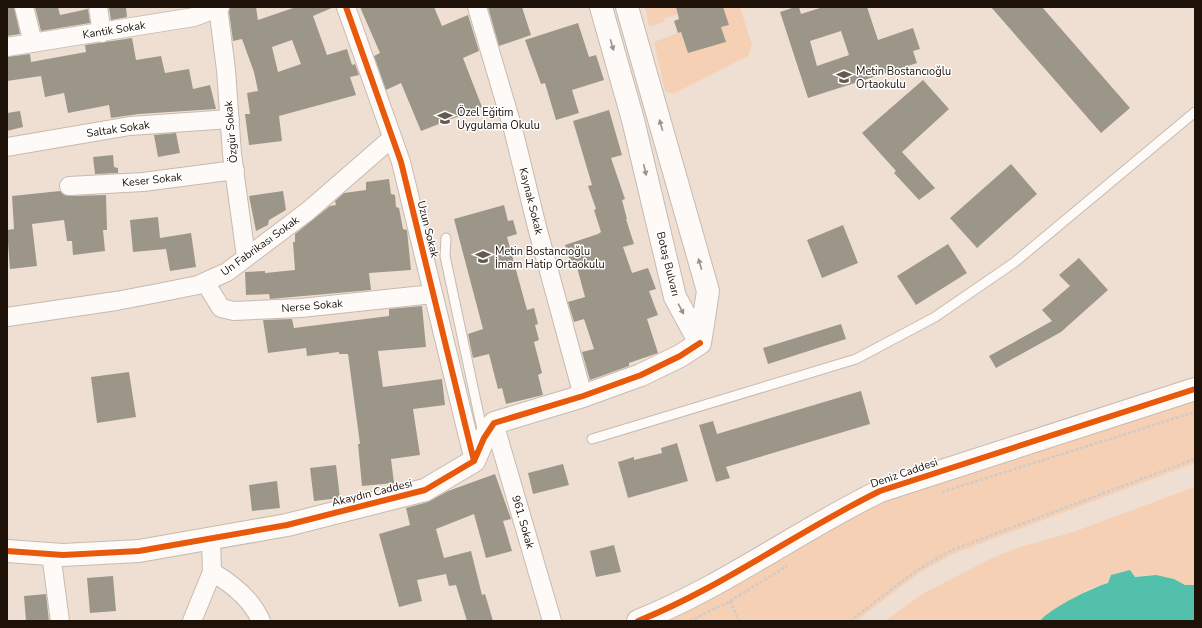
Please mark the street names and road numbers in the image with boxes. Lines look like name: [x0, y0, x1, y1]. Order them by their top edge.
street label: Kantik Sokak: [82, 18, 147, 42]
street label: Özgür Sokak: [221, 100, 241, 164]
street label: Saltak Sokak: [86, 117, 151, 141]
street label: Kaynak Sokak: [515, 166, 547, 236]
street label: Keser Sokak: [121, 169, 183, 191]
street label: Uzun Sokak: [414, 199, 442, 259]
street label: Un Fabrikası Sokak: [218, 212, 303, 279]
street label: Botaş Bulvarı: [653, 230, 683, 298]
street label: Nerse Sokak: [281, 296, 344, 316]
street label: Deniz Caddesi: [868, 454, 940, 492]
street label: Akaydın Caddesi: [330, 476, 414, 510]
street label: 961. Sokak: [508, 494, 538, 551]

